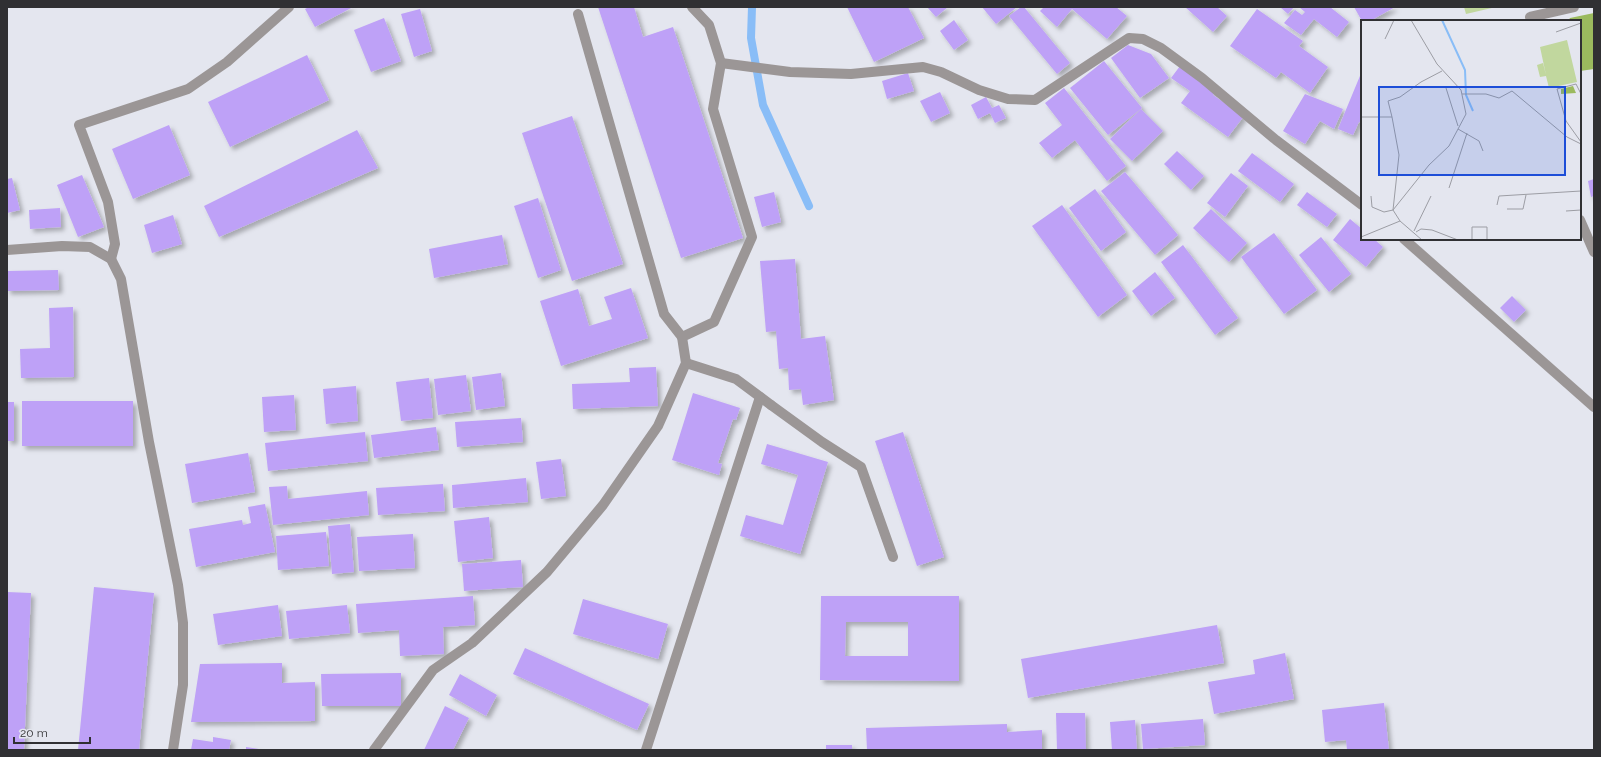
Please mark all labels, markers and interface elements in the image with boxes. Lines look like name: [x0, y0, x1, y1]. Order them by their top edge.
inset map: [1361, 20, 1581, 240]
scale bar: [14, 719, 90, 745]
text: 20 m: [20, 726, 48, 740]

